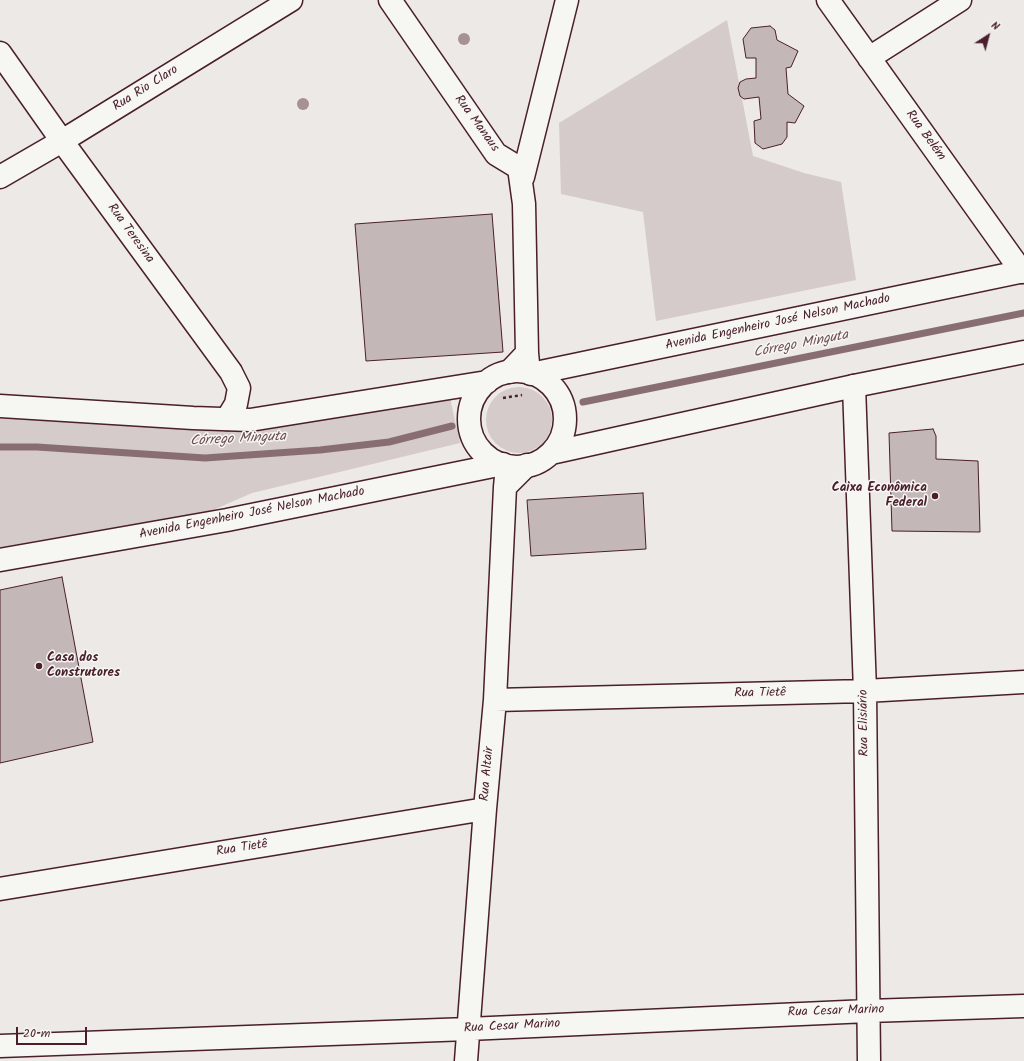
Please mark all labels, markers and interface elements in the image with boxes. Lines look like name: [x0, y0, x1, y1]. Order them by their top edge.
north arrow: [968, 16, 1008, 56]
text: N: [987, 17, 1003, 36]
street label: Rua Rio Claro: [110, 63, 182, 115]
street label: Rua Manaus: [450, 93, 502, 155]
street label: Rua Belém: [901, 108, 949, 164]
street label: Rua Teresina: [103, 201, 157, 267]
street label: Avenida Engenheiro José Nelson Machado: [664, 292, 892, 354]
water label: Córrego Minguta: [752, 328, 850, 362]
water label: Córrego Minguta: [190, 429, 286, 451]
place label: Caixa Econômica Federal: [832, 481, 927, 512]
street label: Avenida Engenheiro José Nelson Machado: [138, 484, 366, 544]
marker: Caixa Econômica Federal: [930, 491, 940, 501]
place label: Casa dos Construtores: [47, 651, 120, 682]
marker: Casa dos Construtores: [34, 661, 44, 671]
street label: Rua Tietê: [734, 686, 786, 702]
street label: Rua Elisiário: [857, 689, 873, 757]
street label: Rua Altair: [478, 746, 498, 802]
street label: Rua Tietê: [215, 837, 269, 861]
street label: Rua Cesar Marino: [788, 1003, 884, 1021]
street label: Rua Cesar Marino: [463, 1017, 561, 1037]
scale bar: [18, 1019, 89, 1045]
text: 20 m: [23, 1024, 50, 1043]

